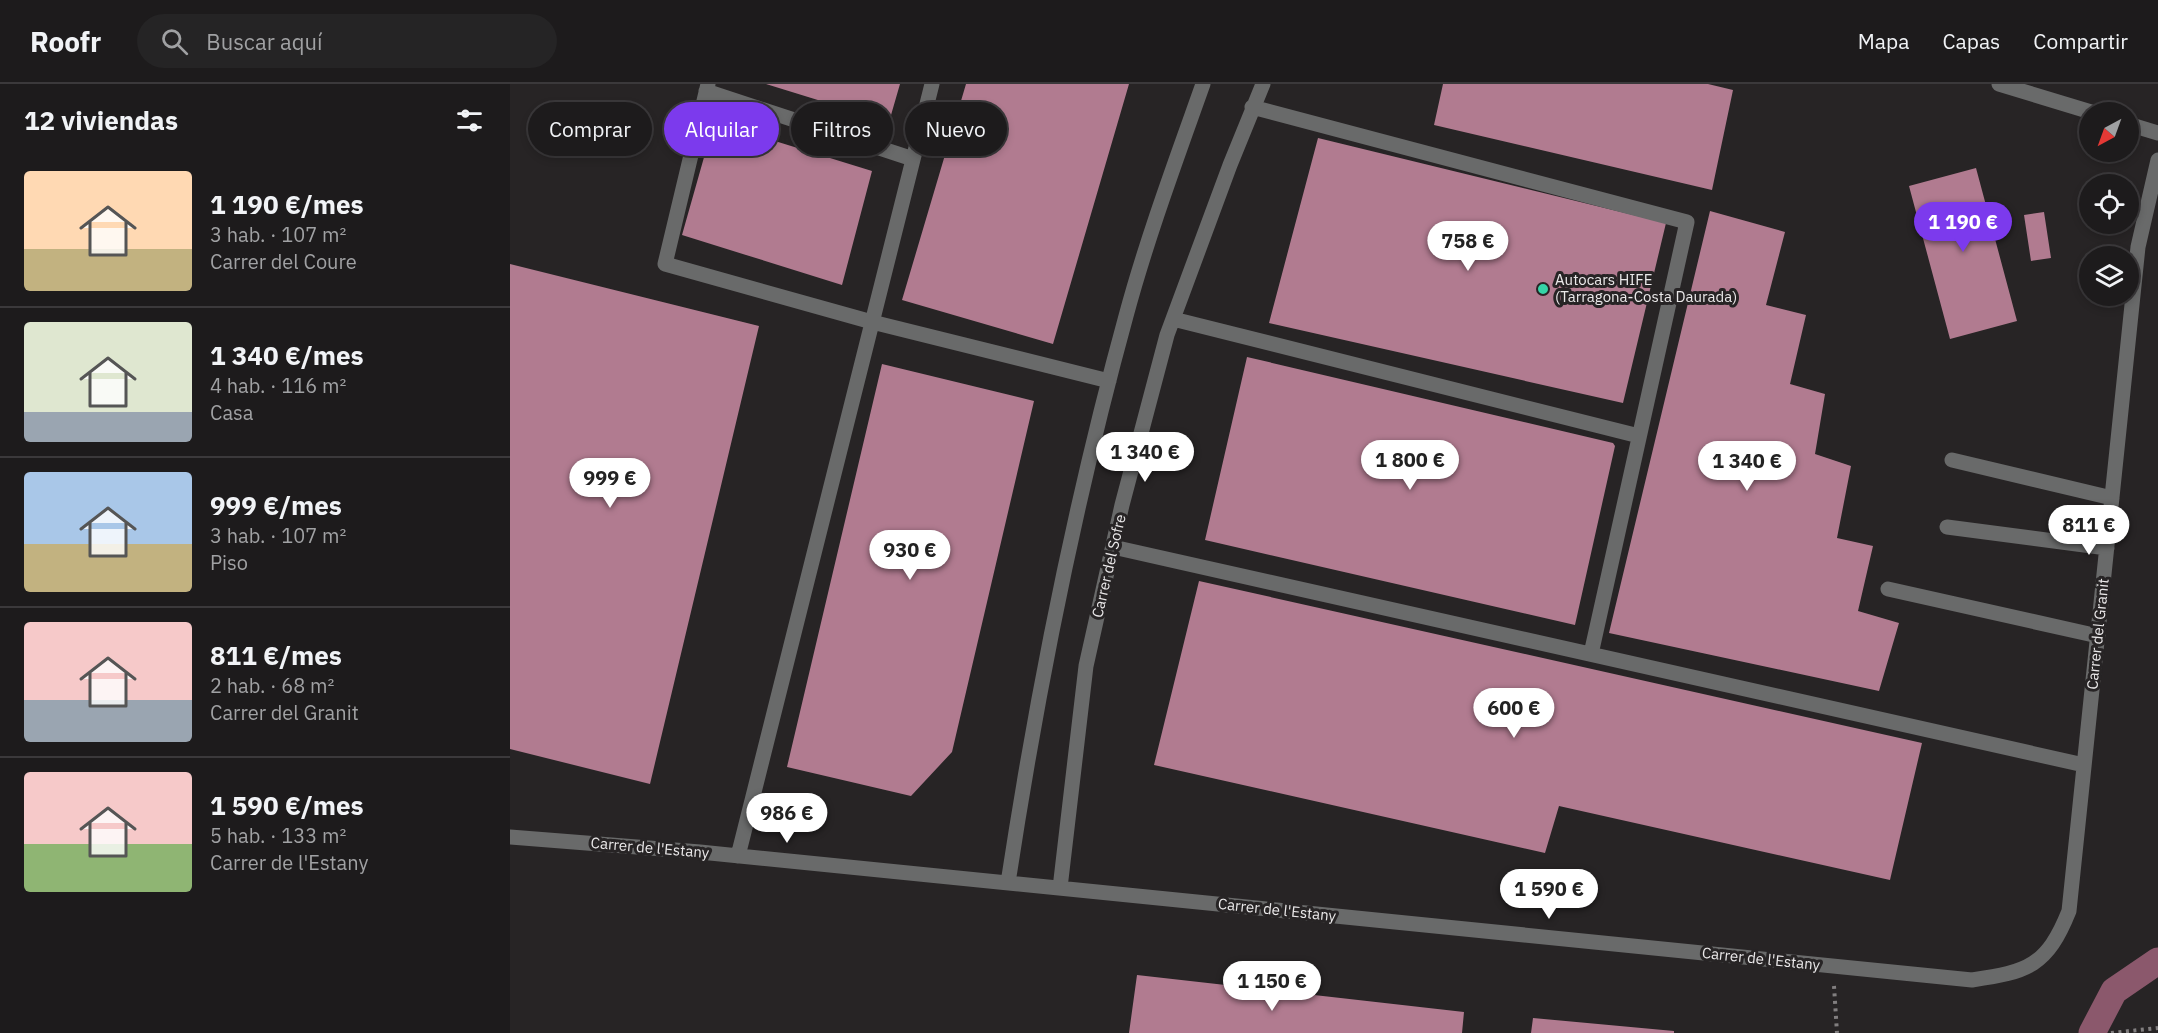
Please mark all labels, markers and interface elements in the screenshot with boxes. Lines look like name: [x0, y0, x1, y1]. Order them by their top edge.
search box: [137, 14, 557, 68]
text: Roofr: [30, 23, 101, 60]
icon: search: [158, 25, 191, 58]
text: Buscar aquí: [206, 27, 322, 56]
text: Mapa: [1858, 27, 1909, 55]
text: Capas: [1942, 27, 2000, 55]
text: Compartir: [2033, 27, 2128, 55]
chip: Comprar: [528, 102, 652, 156]
chip: Alquilar: [664, 102, 779, 156]
chip: Filtros: [791, 102, 893, 156]
chip: Nuevo: [905, 102, 1007, 156]
north arrow: [2079, 102, 2139, 162]
map controls: [2079, 102, 2139, 306]
text: 12 viviendas: [24, 103, 178, 137]
icon: filters: [453, 104, 486, 137]
button: locate: [2079, 174, 2139, 234]
text: 1 190 €/mes: [210, 187, 364, 221]
icon: home: [72, 195, 144, 267]
pin: 1 190 €: [1908, 202, 2018, 253]
text: 1 190 €: [1928, 208, 1998, 235]
text: 3 hab. · 107 m²: [210, 221, 346, 248]
pin: 758 €: [1426, 221, 1510, 272]
text: 758 €: [1441, 227, 1495, 254]
button: layers: [2079, 246, 2139, 306]
text: Carrer del Coure: [210, 248, 357, 275]
place label: Autocars HIFE (Tarragona-Costa Daurada): [1555, 270, 1737, 306]
marker: Autocars HIFE (Tarragona-Costa Daurada): [1536, 282, 1550, 296]
text: 1 340 €/mes: [210, 338, 364, 372]
icon: home: [72, 346, 144, 418]
text: 4 hab. · 116 m²: [210, 372, 346, 399]
text: Casa: [210, 399, 254, 426]
pin: 1 340 €: [1090, 432, 1200, 483]
text: 1 340 €: [1110, 438, 1180, 465]
pin: 1 800 €: [1355, 440, 1465, 491]
pin: 1 340 €: [1692, 441, 1802, 492]
text: 1 800 €: [1375, 446, 1445, 473]
text: 1 340 €: [1712, 447, 1782, 474]
pin: 999 €: [568, 458, 652, 509]
text: 999 €: [583, 464, 637, 491]
text: 999 €/mes: [210, 488, 342, 522]
icon: home: [72, 496, 144, 568]
pin: 811 €: [2047, 505, 2131, 556]
text: 811 €: [2062, 511, 2116, 538]
street label: Carrer del Sofre: [1087, 512, 1130, 619]
text: 3 hab. · 107 m²: [210, 522, 346, 549]
pin: 930 €: [868, 530, 952, 581]
text: 930 €: [883, 536, 937, 563]
text: Piso: [210, 549, 248, 576]
street label: Carrer del Granit: [2082, 578, 2113, 690]
text: 811 €/mes: [210, 638, 342, 672]
icon: home: [72, 646, 144, 718]
text: 2 hab. · 68 m²: [210, 672, 334, 699]
pin: 600 €: [1472, 688, 1556, 739]
text: 600 €: [1487, 694, 1541, 721]
text: Carrer del Granit: [210, 699, 359, 726]
text: 1 590 €/mes: [210, 788, 364, 822]
pin: 986 €: [745, 793, 829, 844]
icon: home: [72, 796, 144, 868]
text: 986 €: [760, 799, 814, 826]
text: 5 hab. · 133 m²: [210, 822, 346, 849]
street label: Carrer de l'Estany: [590, 833, 711, 862]
text: Carrer de l'Estany: [210, 849, 368, 876]
pin: 1 590 €: [1494, 869, 1604, 920]
text: 1 590 €: [1514, 875, 1584, 902]
street label: Carrer de l'Estany: [1217, 894, 1338, 925]
street label: Carrer de l'Estany: [1701, 943, 1822, 974]
pin: 1 150 €: [1217, 961, 1327, 1012]
text: 1 150 €: [1237, 967, 1307, 994]

